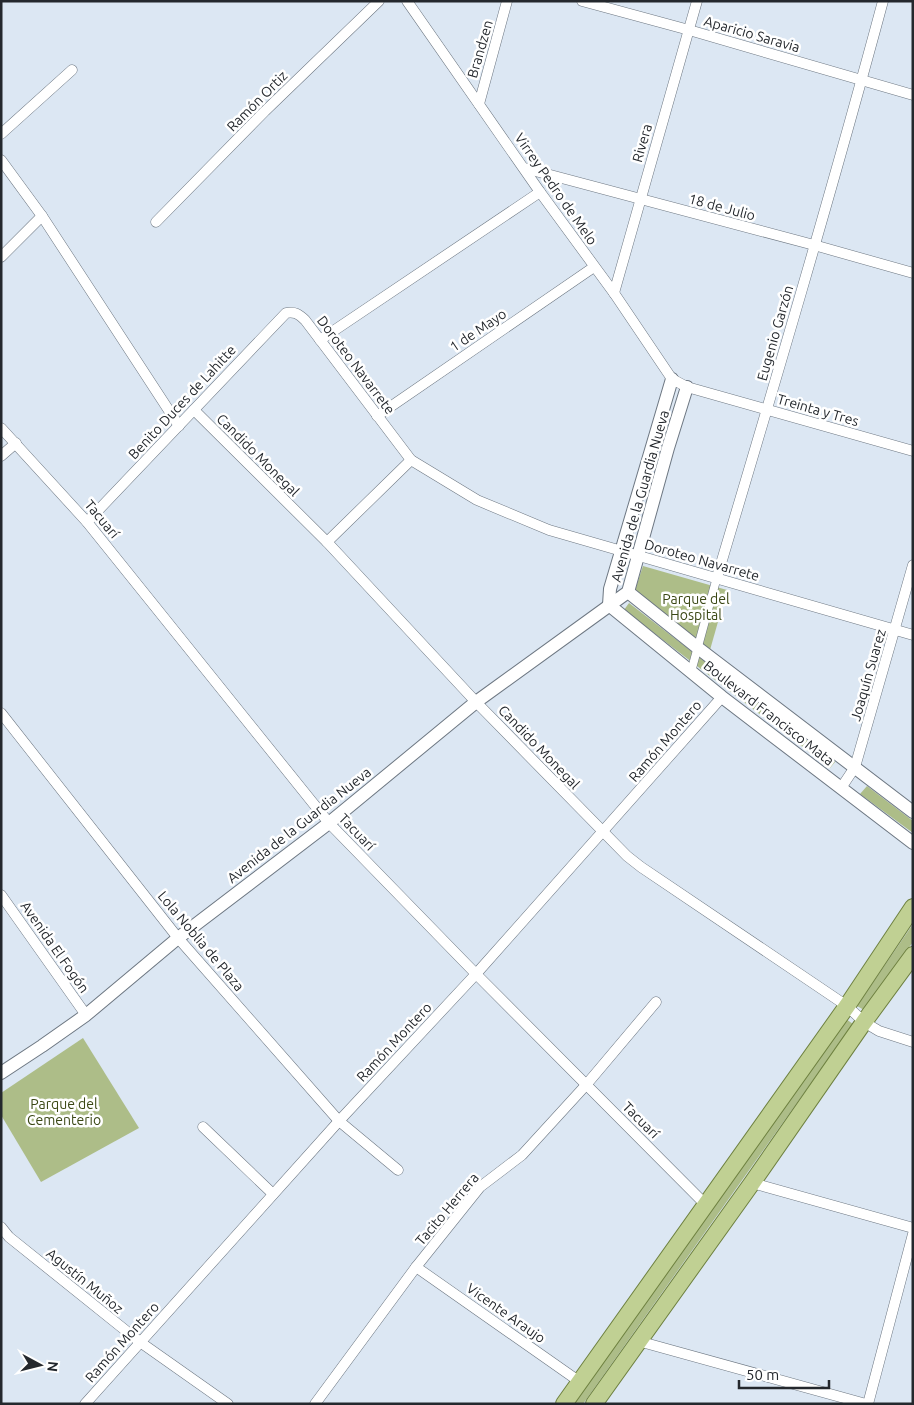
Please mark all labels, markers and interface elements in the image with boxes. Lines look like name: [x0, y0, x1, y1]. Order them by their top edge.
street label: Aparicio Saravia: [702, 13, 802, 55]
street label: Brandzen: [464, 18, 496, 80]
street label: Ramón Ortiz: [223, 67, 291, 135]
street label: Rivera: [629, 122, 655, 164]
street label: Virrey Pedro de Melo: [511, 130, 601, 248]
street label: 18 de Julio: [687, 190, 757, 224]
street label: Eugenio Garzón: [754, 283, 796, 383]
street label: 1 de Mayo: [447, 305, 509, 355]
street label: Doroteo Navarrete: [314, 313, 398, 417]
street label: Benito Duces de Lahitte: [125, 342, 239, 462]
street label: Treinta y Tres: [775, 391, 861, 429]
street label: Avenida de la Guardia Nueva: [608, 408, 672, 584]
street label: Candido Monegal: [213, 410, 303, 500]
street label: Tacuarí: [81, 497, 123, 542]
street label: Doroteo Navarrete: [643, 536, 761, 584]
park label: Parque del Hospital: [662, 591, 730, 623]
street label: Joaquín Suarez: [847, 627, 889, 723]
street label: Boulevard Francisco Mata: [701, 657, 837, 769]
street label: Ramón Montero: [625, 697, 705, 785]
street label: Candido Monegal: [495, 702, 583, 792]
street label: Avenida de la Guardia Nueva: [224, 764, 374, 886]
street label: Tacuarí: [336, 810, 379, 854]
street label: Lola Noblia de Plaza: [155, 888, 247, 994]
street label: Avenida El Fogón: [17, 898, 93, 996]
street label: Ramón Montero: [353, 999, 435, 1085]
park label: Parque del Cementerio: [27, 1096, 101, 1128]
street label: Tacuarí: [619, 1098, 663, 1142]
street label: Tacito Herrera: [412, 1170, 482, 1248]
street label: Agustín Muñoz: [43, 1245, 127, 1317]
street label: Vicente Araujo: [464, 1280, 548, 1346]
street label: Ramón Montero: [82, 1299, 162, 1385]
north arrow: [15, 1340, 65, 1390]
scale bar: [739, 1358, 829, 1390]
text: N: [44, 1360, 61, 1373]
text: 50 m: [746, 1366, 779, 1383]

